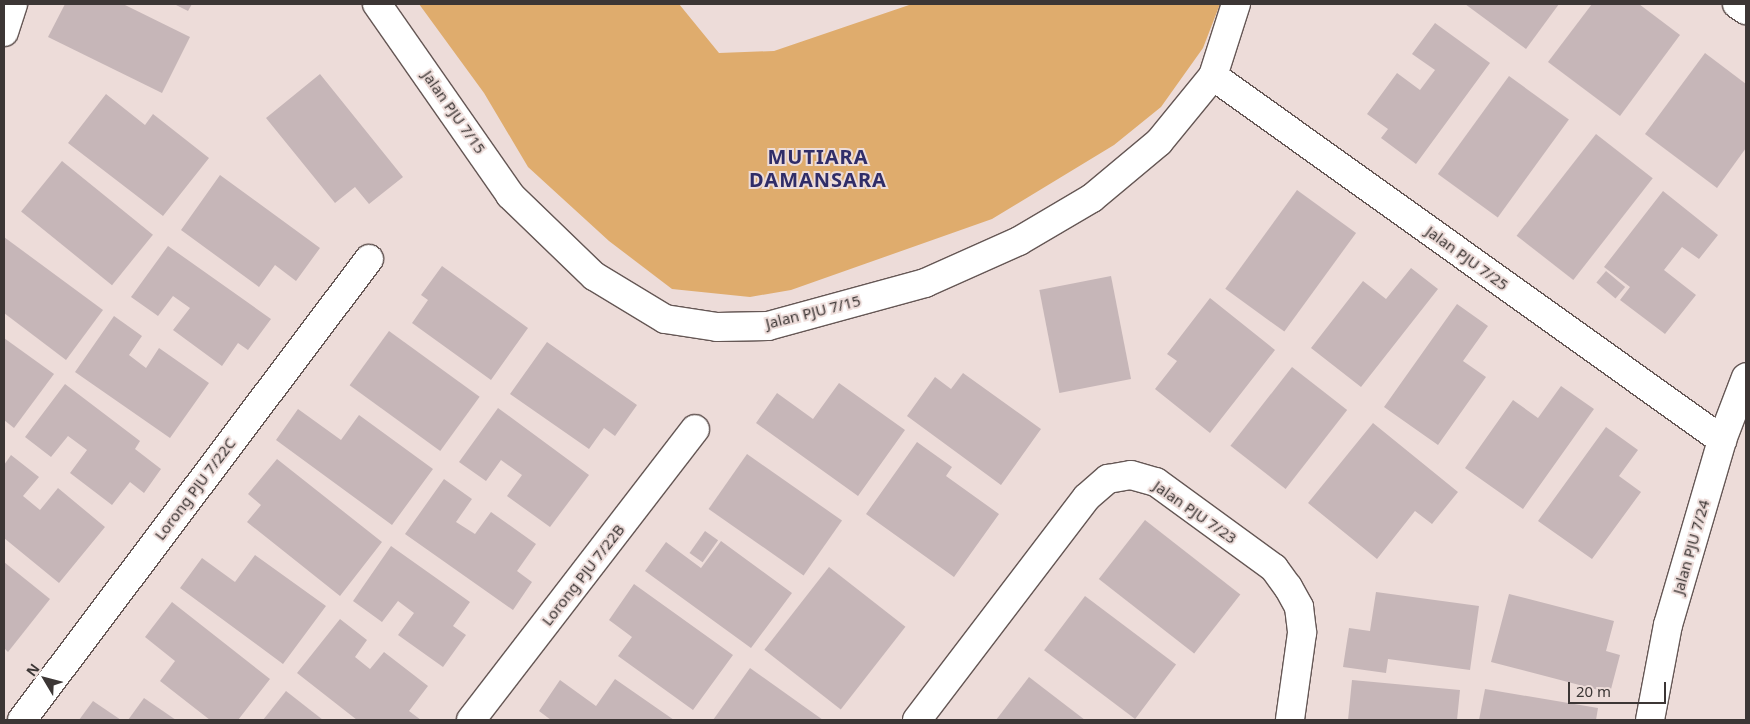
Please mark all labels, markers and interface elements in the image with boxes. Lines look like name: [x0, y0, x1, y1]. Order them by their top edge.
street label: Jalan PJU 7/15: [419, 67, 489, 157]
district label: MUTIARA DAMANSARA: [748, 144, 888, 191]
street label: Jalan PJU 7/25: [1422, 222, 1512, 294]
street label: Jalan PJU 7/15: [764, 291, 862, 333]
street label: Lorong PJU 7/22C: [151, 434, 239, 544]
street label: Jalan PJU 7/23: [1150, 477, 1240, 547]
street label: Jalan PJU 7/24: [1669, 498, 1713, 596]
street label: Lorong PJU 7/22B: [538, 521, 628, 629]
north arrow: [20, 654, 70, 704]
text: N: [22, 659, 44, 680]
scale bar: [1570, 672, 1668, 704]
text: 20 m: [1576, 681, 1611, 701]

